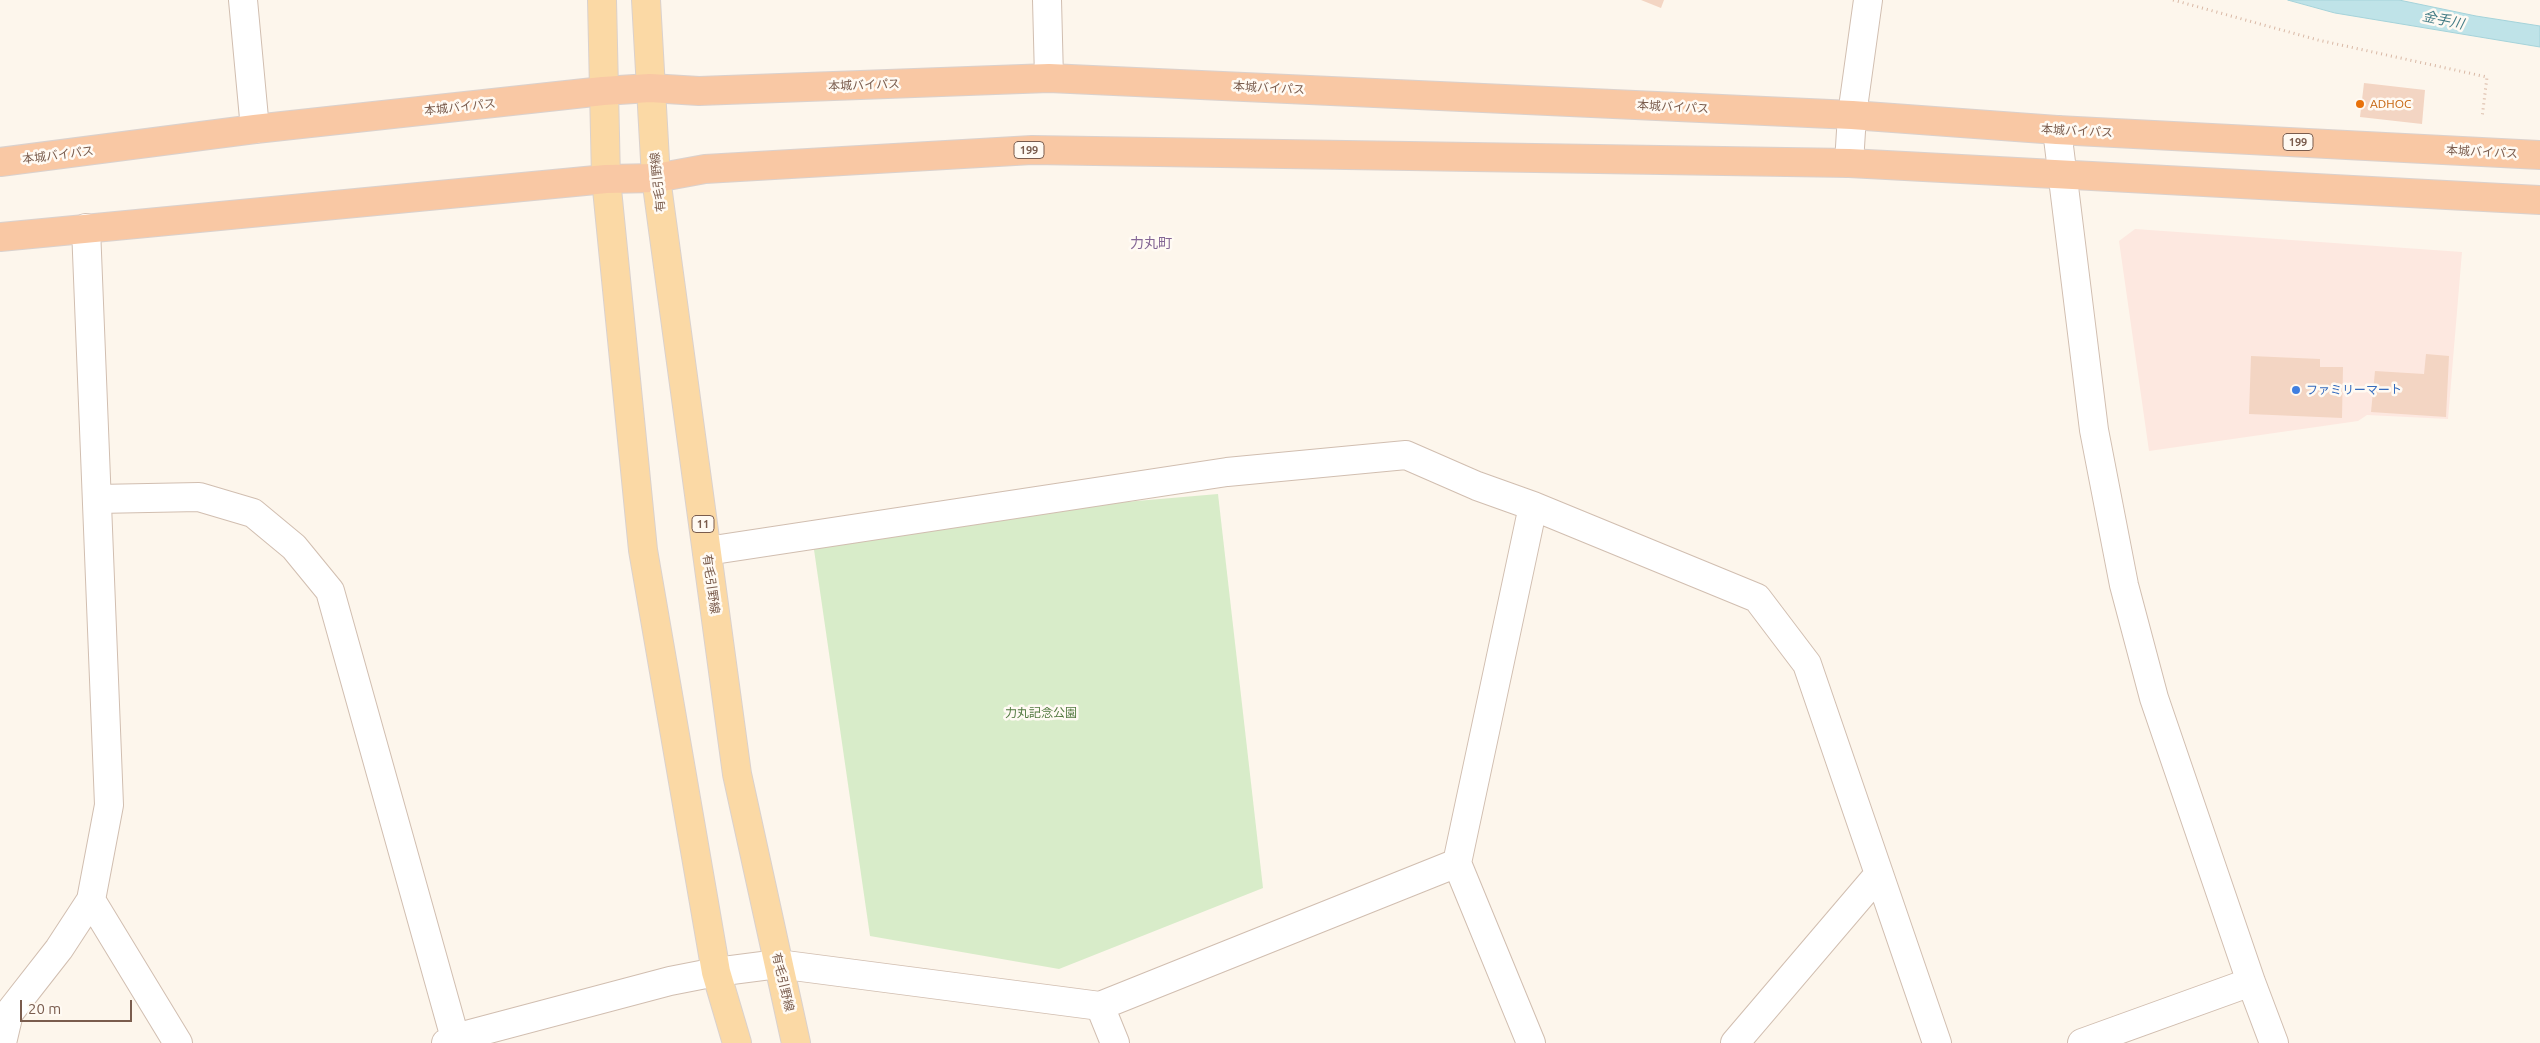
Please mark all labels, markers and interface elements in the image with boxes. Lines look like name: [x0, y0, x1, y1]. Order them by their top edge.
water label: 金手川: [2421, 7, 2465, 33]
street label: 本城バイパス: [828, 77, 900, 93]
street label: 本城バイパス: [1233, 79, 1305, 97]
street label: 本城バイパス: [423, 96, 497, 118]
place label: ADHOC: [2370, 97, 2411, 111]
street label: 本城バイパス: [1637, 98, 1709, 116]
marker: ADHOC: [2354, 98, 2366, 110]
street label: 本城バイパス: [2041, 122, 2113, 140]
road number: 199: [2283, 134, 2313, 150]
road number: 199: [1014, 142, 1044, 158]
street label: 本城バイパス: [21, 143, 95, 167]
street label: 本城バイパス: [2446, 143, 2518, 161]
street label: 有毛引野線: [648, 151, 668, 213]
district label: 力丸町: [1130, 235, 1172, 251]
place label: ファミリーマート: [2306, 383, 2402, 397]
marker: ファミリーマート: [2290, 384, 2302, 396]
road number: 11: [692, 516, 714, 532]
street label: 有毛引野線: [700, 553, 722, 615]
park label: 力丸記念公園: [1005, 706, 1077, 720]
street label: 有毛引野線: [769, 951, 797, 1013]
scale bar: [22, 990, 135, 1022]
text: 20 m: [28, 1000, 61, 1017]

